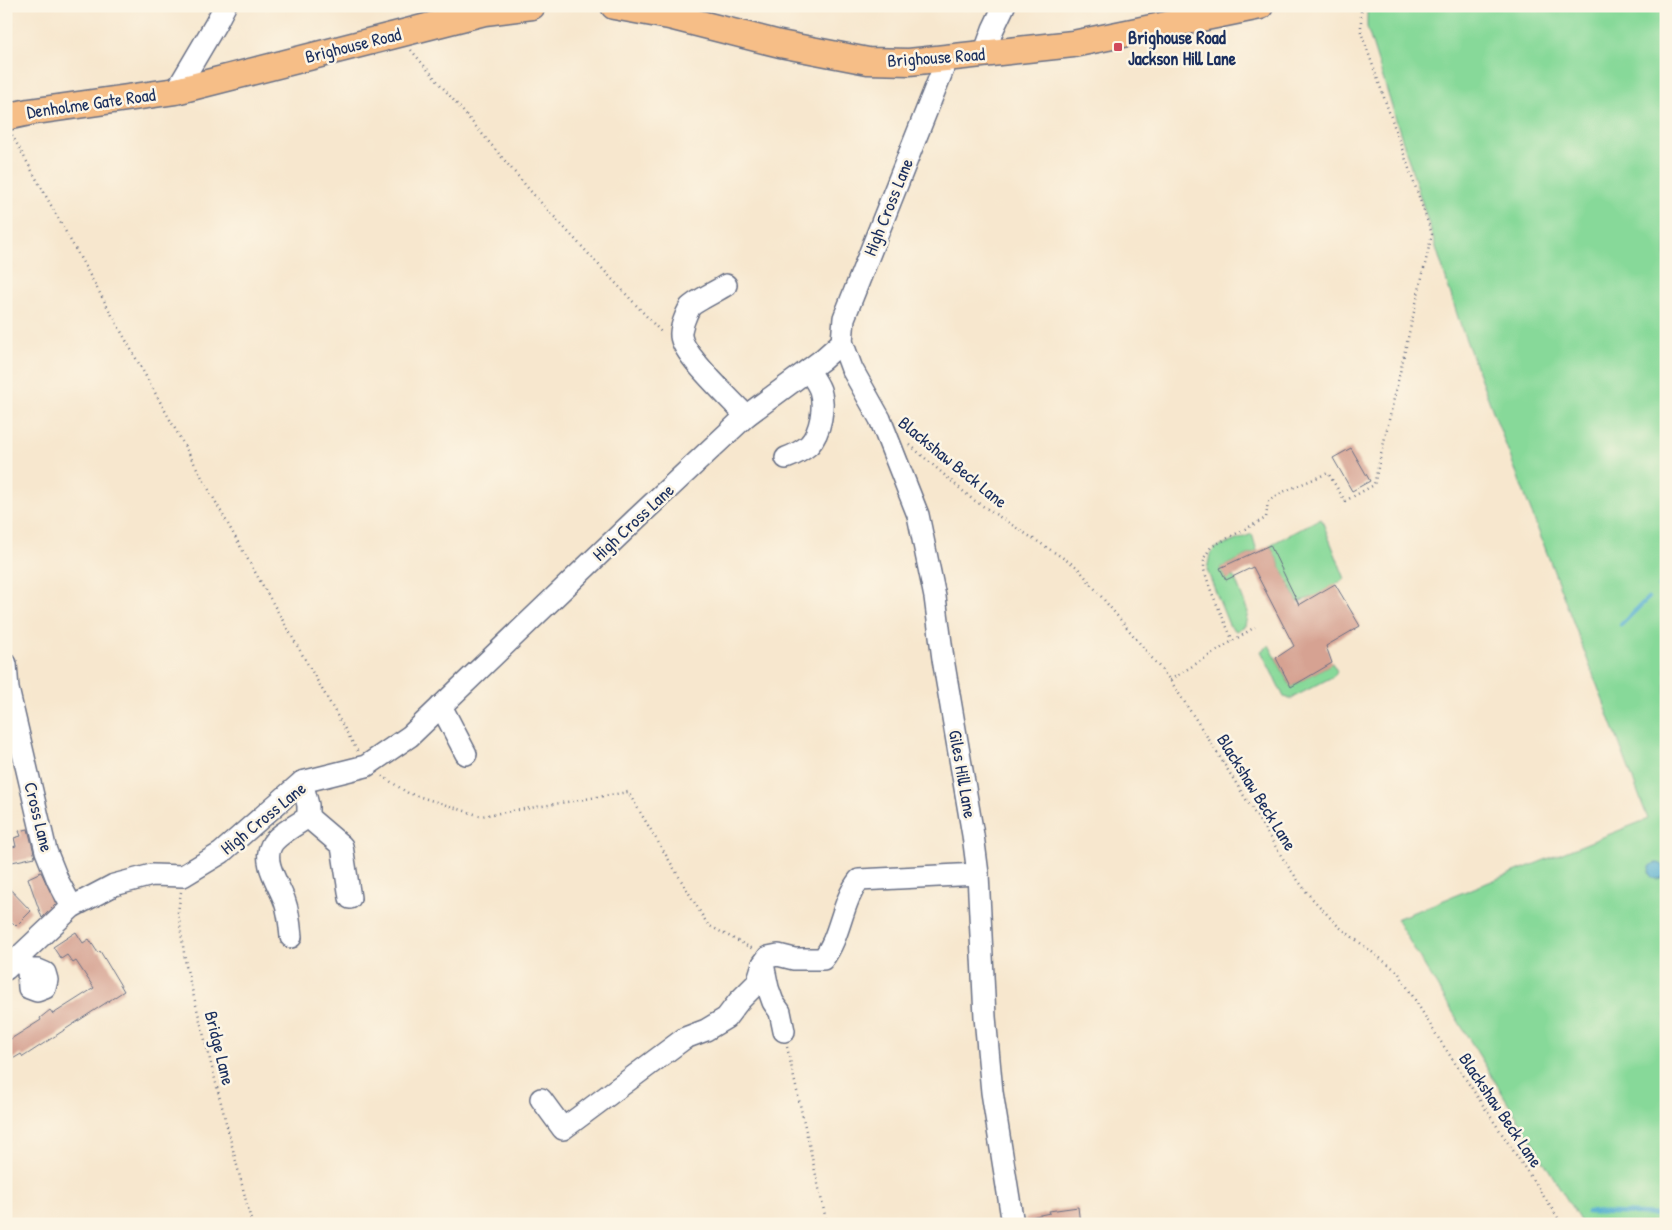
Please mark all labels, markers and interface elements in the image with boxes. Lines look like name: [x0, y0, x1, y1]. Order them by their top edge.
street label: Brighouse Road: [302, 21, 404, 69]
place label: Brighouse Road Jackson Hill Lane: [1128, 25, 1237, 71]
street label: Brighouse Road: [886, 41, 986, 73]
marker: Brighouse Road Jackson Hill Lane: [1112, 41, 1124, 53]
street label: Denholme Gate Road: [25, 82, 157, 124]
street label: High Cross Lane: [857, 154, 919, 260]
street label: Blackshaw Beck Lane: [893, 410, 1013, 514]
street label: High Cross Lane: [587, 478, 679, 566]
street label: Giles Hill Lane: [943, 728, 983, 820]
street label: Blackshaw Beck Lane: [1211, 729, 1303, 855]
street label: High Cross Lane: [215, 776, 311, 860]
street label: Cross Lane: [18, 779, 60, 855]
street label: Bridge Lane: [199, 1008, 241, 1088]
street label: Blackshaw Beck Lane: [1453, 1048, 1549, 1172]

